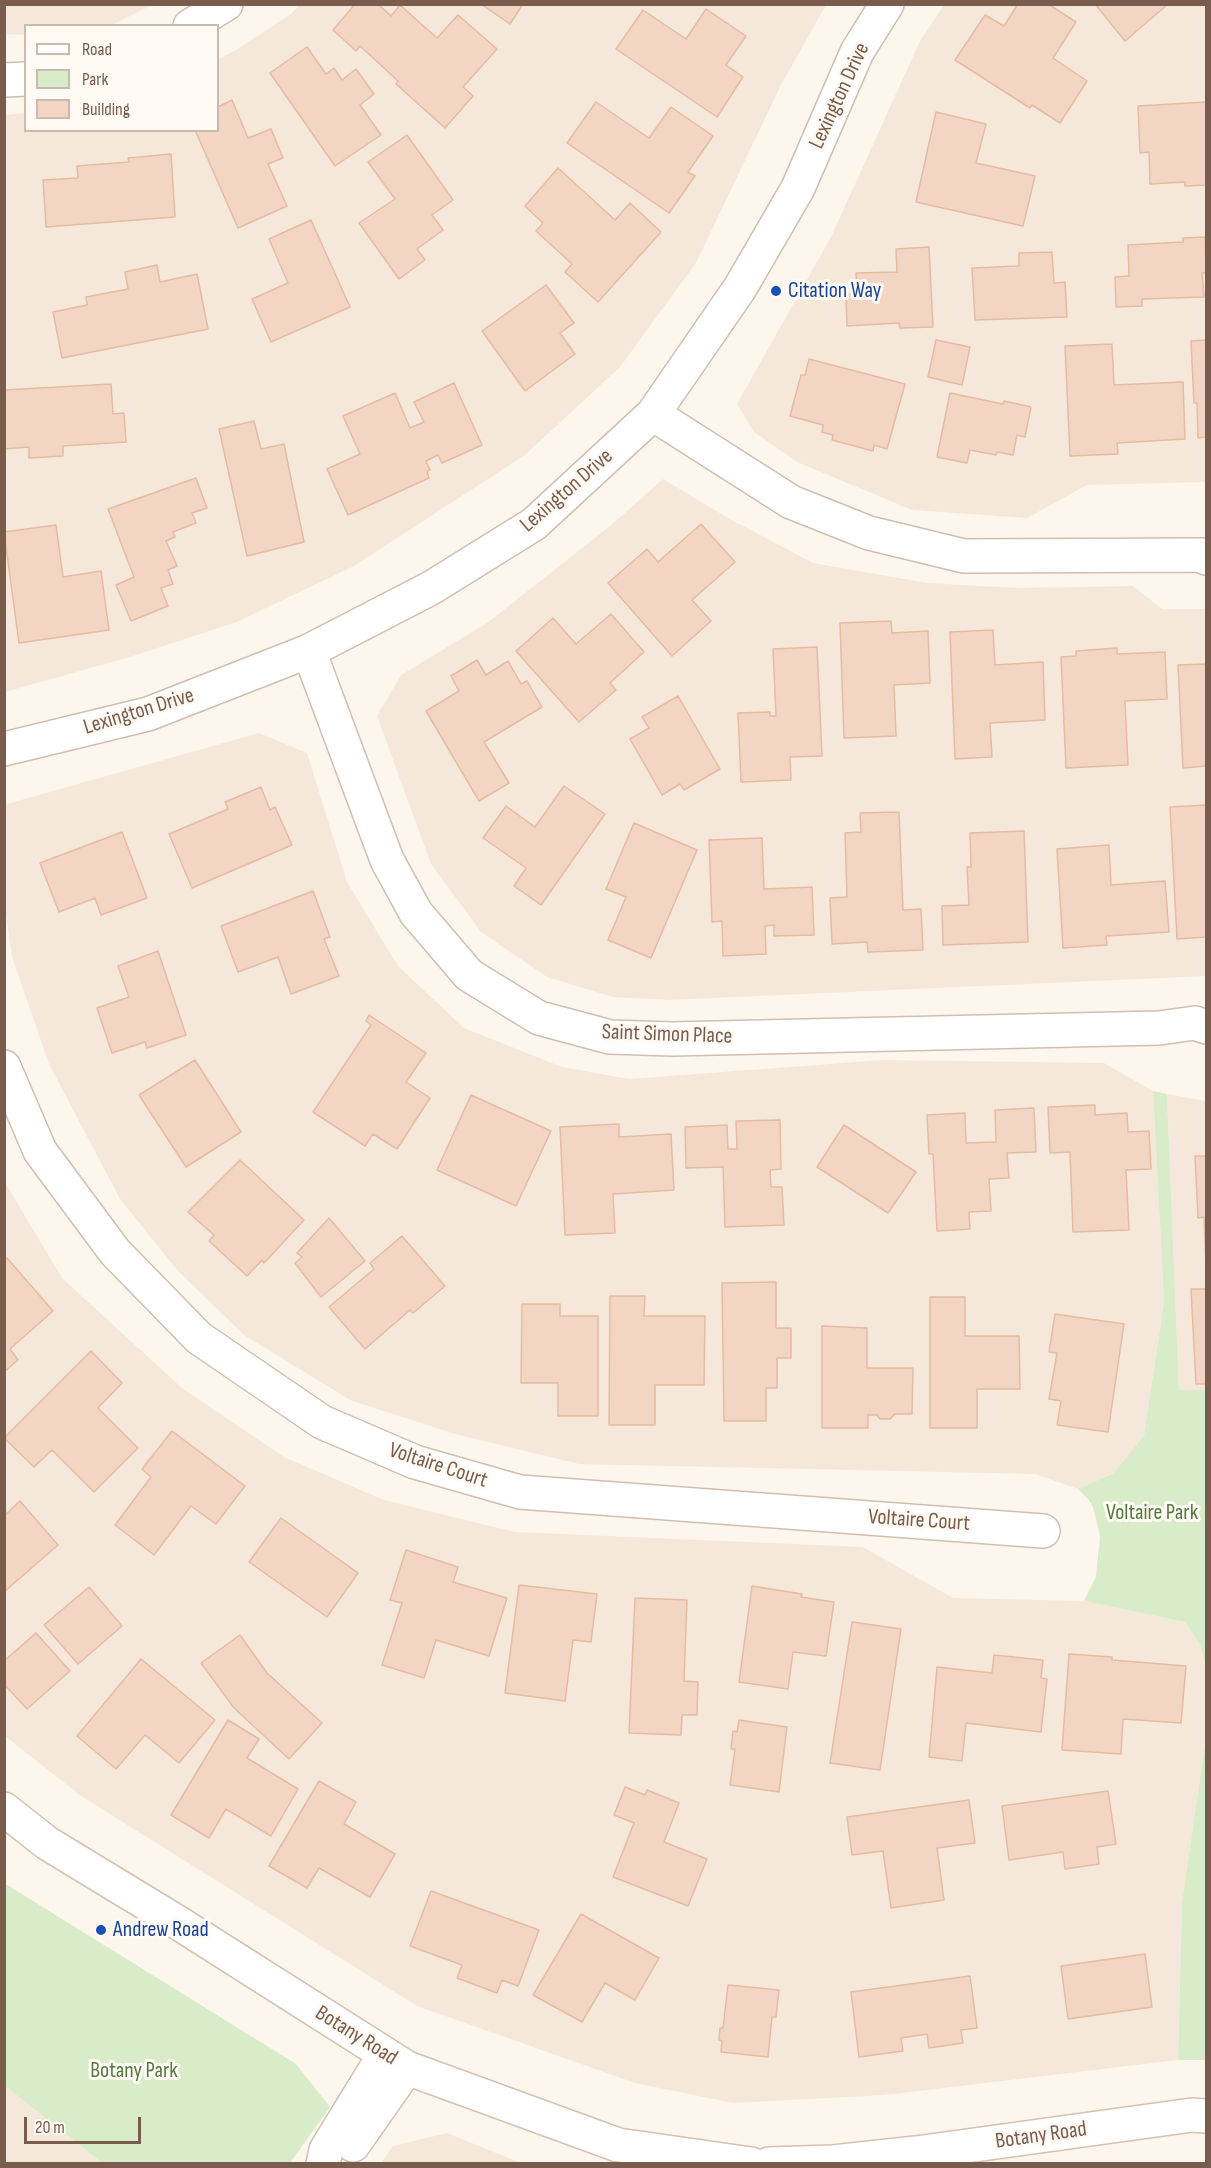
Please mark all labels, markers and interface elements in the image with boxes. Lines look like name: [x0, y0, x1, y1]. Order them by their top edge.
legend: [24, 24, 219, 132]
text: Road: [82, 39, 112, 60]
street label: Lexington Drive: [804, 39, 876, 153]
text: Park: [82, 69, 108, 90]
text: Building: [82, 99, 130, 120]
place label: Citation Way: [788, 278, 881, 304]
marker: Citation Way: [769, 284, 783, 298]
street label: Lexington Drive: [515, 444, 619, 538]
street label: Lexington Drive: [81, 683, 197, 741]
street label: Saint Simon Place: [601, 1020, 733, 1050]
street label: Voltaire Court: [385, 1438, 491, 1494]
park label: Voltaire Park: [1106, 1500, 1198, 1526]
street label: Voltaire Court: [867, 1504, 971, 1538]
place label: Andrew Road: [113, 1917, 209, 1943]
marker: Andrew Road: [94, 1923, 108, 1937]
street label: Botany Road: [310, 2000, 402, 2072]
park label: Botany Park: [90, 2058, 178, 2084]
scale bar: [27, 2105, 144, 2143]
text: 20 m: [35, 2117, 65, 2138]
street label: Botany Road: [994, 2117, 1088, 2155]

